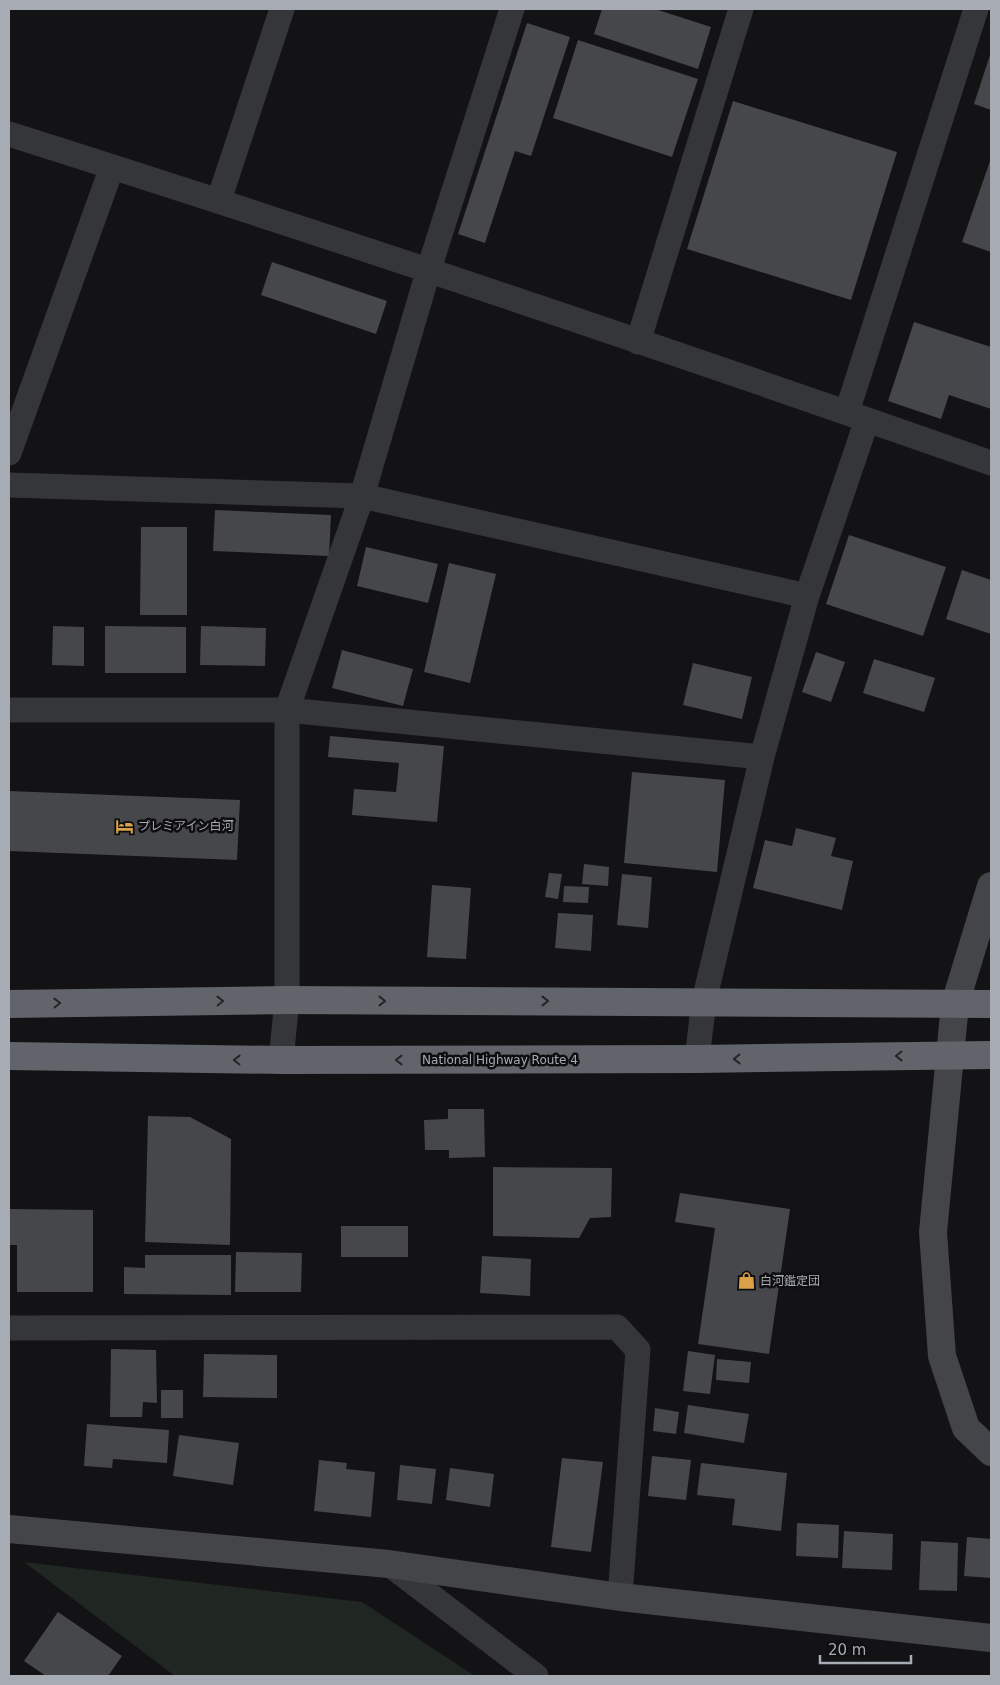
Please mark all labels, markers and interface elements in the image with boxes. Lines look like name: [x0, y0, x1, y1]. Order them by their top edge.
hotel icon: プレミアイン白河: [114, 816, 134, 836]
place label: プレミアイン白河: [138, 819, 233, 833]
one-way arrow: [216, 996, 224, 1006]
one-way arrow: [379, 996, 387, 1006]
one-way arrow: [542, 996, 549, 1006]
one-way arrow: [54, 998, 62, 1009]
one-way arrow: [895, 1051, 903, 1061]
street label: National Highway Route 4: [422, 1053, 578, 1067]
one-way arrow: [733, 1054, 740, 1064]
one-way arrow: [233, 1055, 240, 1065]
one-way arrow: [395, 1055, 403, 1065]
shop icon: 白河鑑定団: [736, 1271, 756, 1291]
place label: 白河鑑定団: [760, 1274, 820, 1288]
scale bar: [820, 1632, 911, 1664]
text: 20 m: [828, 1641, 866, 1659]

